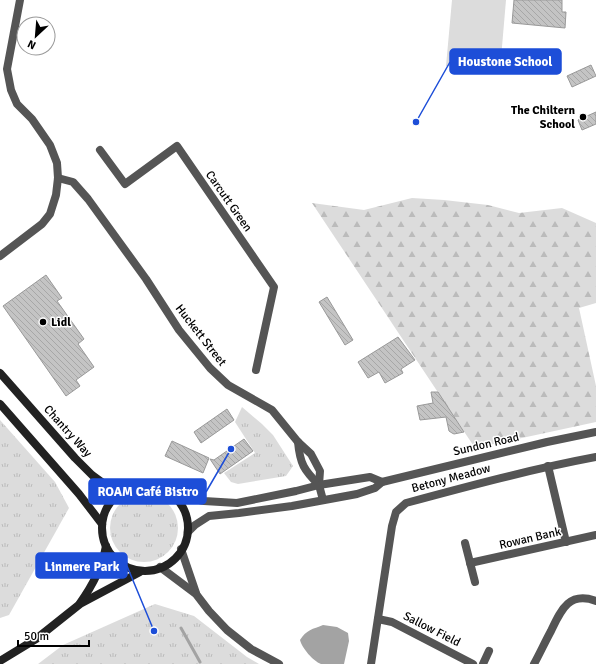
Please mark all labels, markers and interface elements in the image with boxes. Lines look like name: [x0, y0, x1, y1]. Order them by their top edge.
north arrow: [16, 16, 56, 56]
text: N: [26, 37, 38, 52]
callout: Houstone School: [450, 49, 561, 74]
text: Houstone School: [458, 54, 552, 70]
place label: The Chiltern School: [511, 103, 575, 132]
marker: The Chiltern School: [578, 112, 588, 122]
street label: Carcutt Green: [202, 168, 255, 235]
street label: Huckett Street: [172, 301, 229, 369]
place label: Lidl: [51, 315, 71, 330]
marker: Lidl: [38, 317, 48, 327]
street label: Chantry Way: [40, 402, 95, 461]
street label: Sundon Road: [452, 430, 521, 459]
street label: Betony Meadow: [410, 461, 493, 496]
callout: ROAM Café Bistro: [89, 479, 206, 504]
text: ROAM Café Bistro: [97, 484, 199, 500]
street label: Rowan Bank: [498, 524, 562, 553]
callout: Linmere Park: [36, 553, 127, 578]
text: Linmere Park: [45, 559, 120, 575]
street label: Sallow Field: [401, 609, 463, 650]
scale bar: [18, 622, 89, 648]
text: 50 m: [24, 629, 49, 644]

